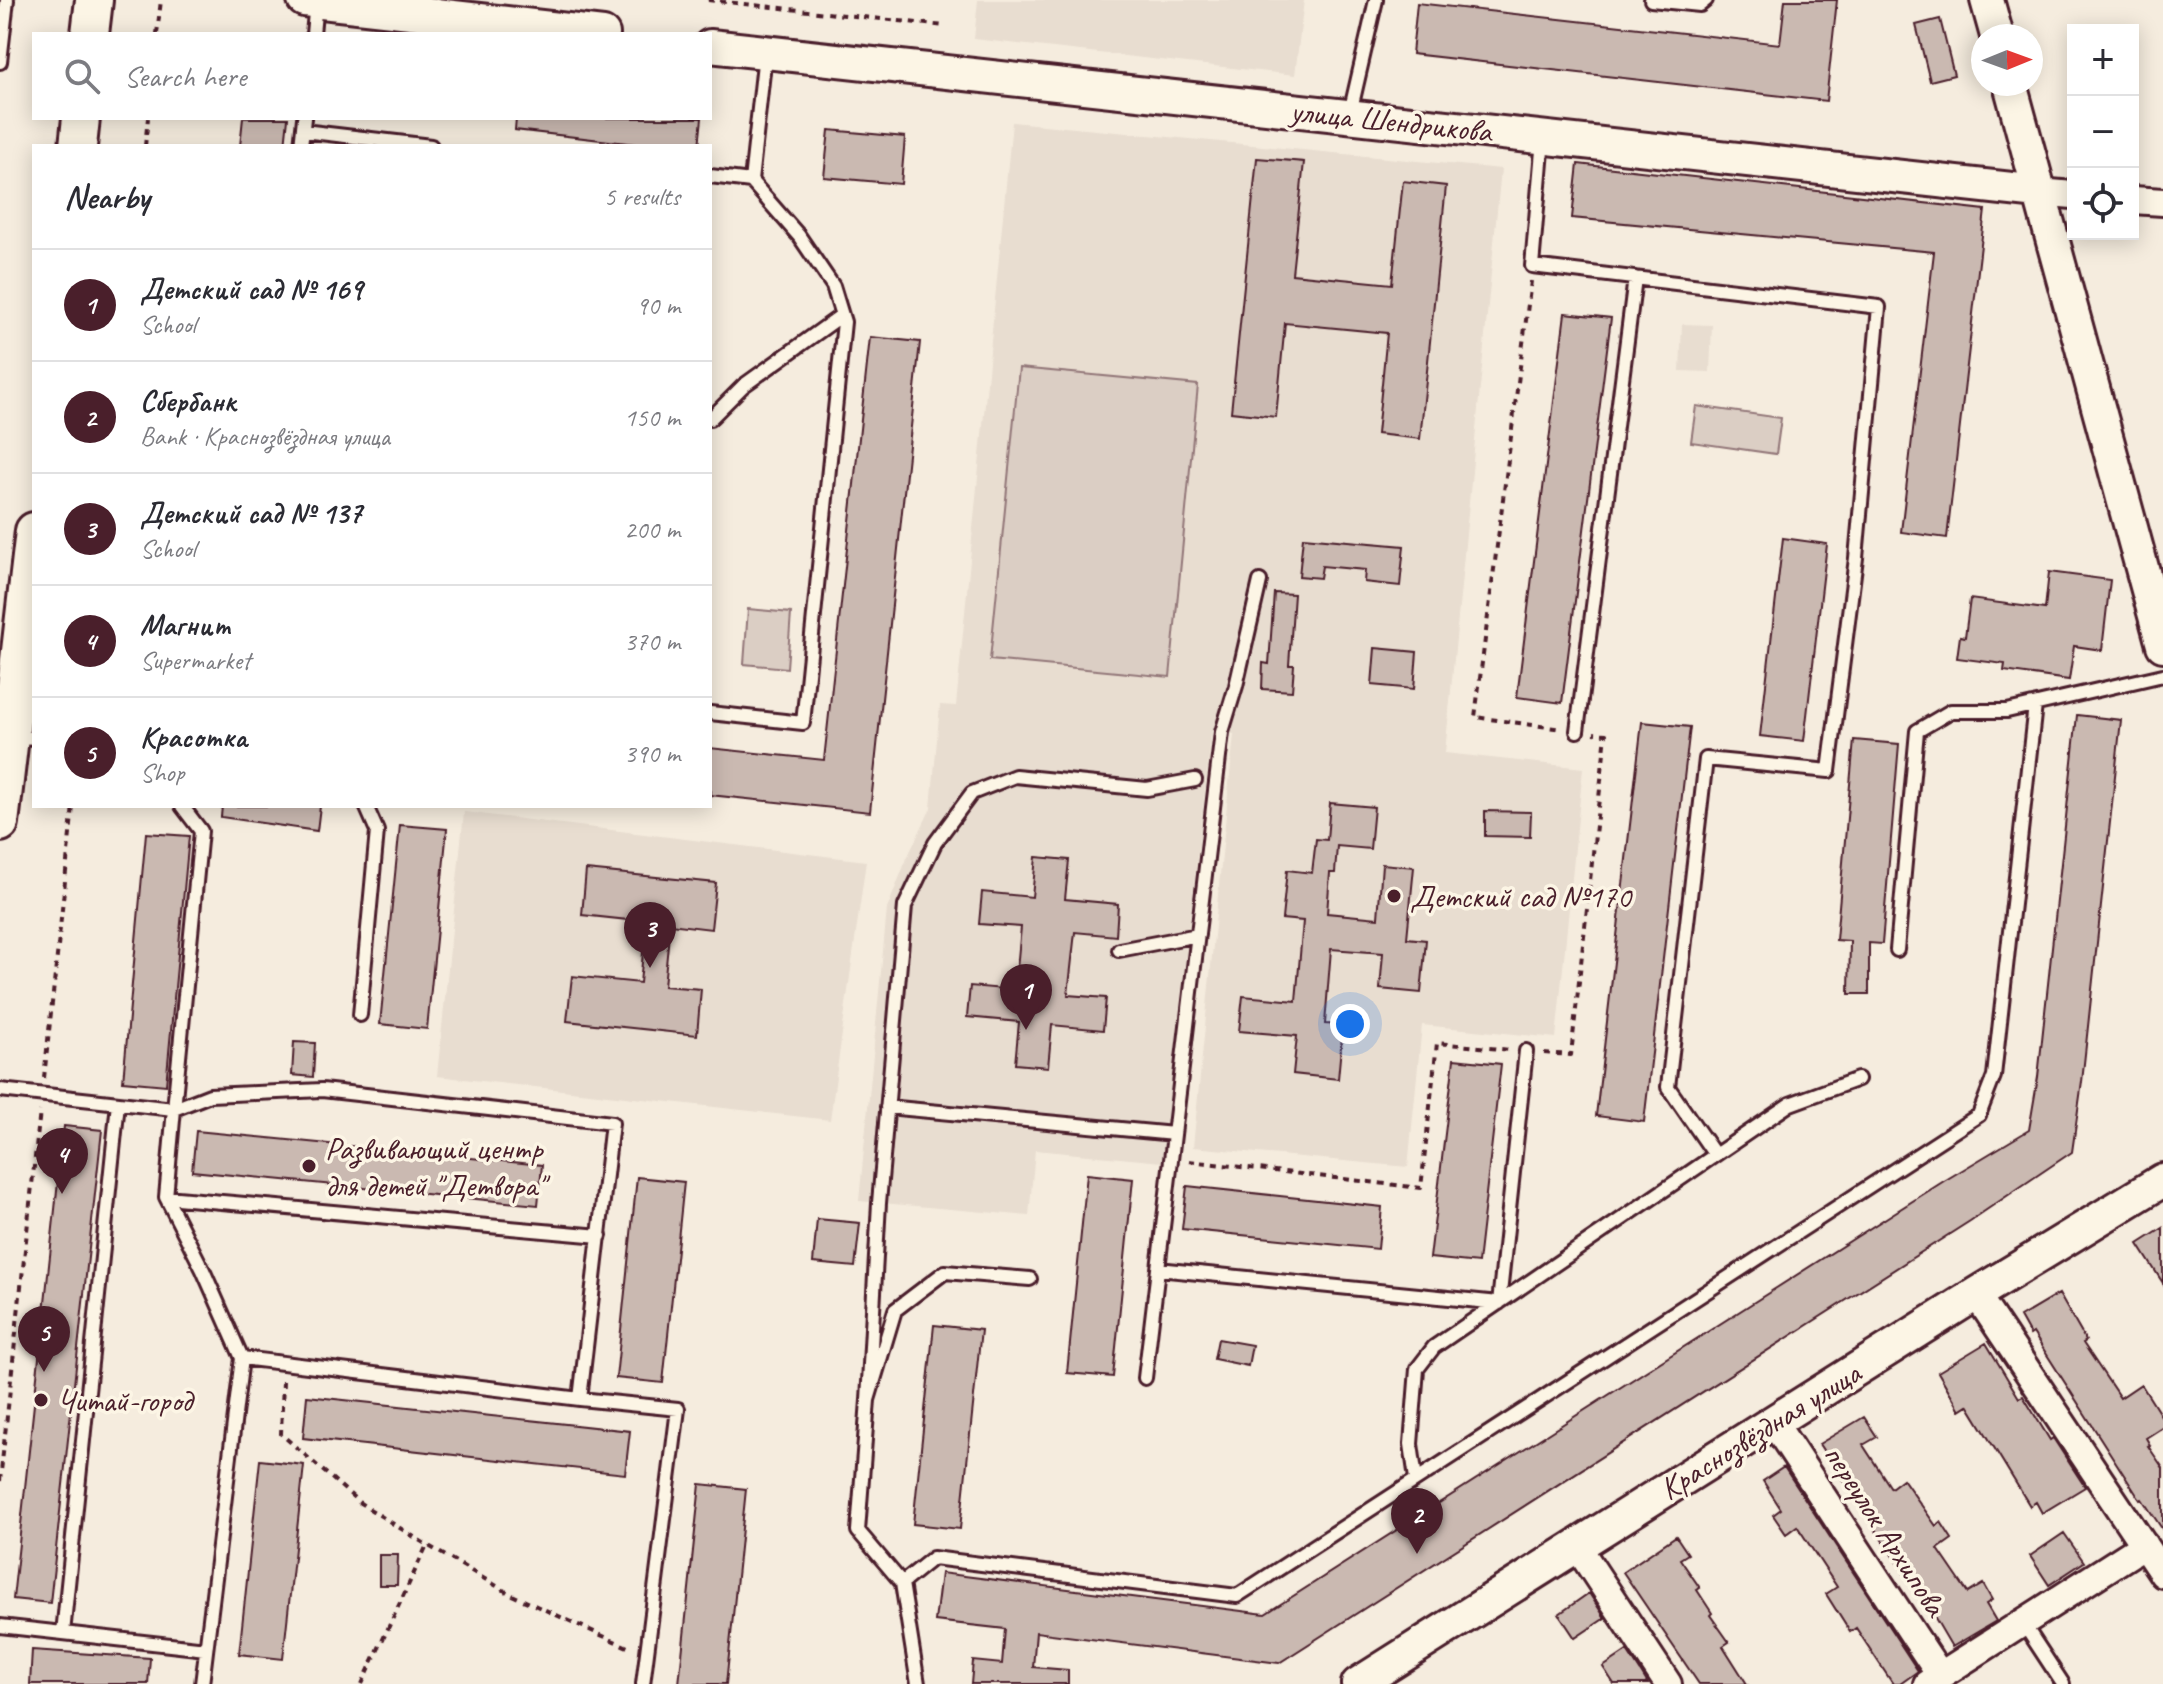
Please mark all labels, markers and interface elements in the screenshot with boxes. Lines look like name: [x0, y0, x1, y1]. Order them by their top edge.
north arrow: [1971, 24, 2043, 96]
map controls: [2067, 24, 2139, 240]
button: +: [2067, 24, 2139, 96]
search box: [32, 32, 712, 120]
icon: search: [60, 54, 104, 98]
text: Search here: [124, 57, 246, 95]
street label: улица Шендрикова: [1286, 90, 1496, 152]
button: −: [2067, 96, 2139, 168]
button: locate: [2067, 168, 2139, 240]
text: Nearby: [64, 175, 150, 218]
text: 5 results: [604, 180, 680, 213]
text: Детский сад № 169: [140, 270, 362, 308]
text: 1: [84, 289, 96, 322]
text: 90 m: [636, 289, 680, 322]
text: School: [140, 308, 196, 341]
text: Сбербанк: [140, 382, 236, 420]
text: 2: [84, 401, 96, 434]
text: 150 m: [624, 401, 680, 434]
text: Bank · Краснозвёздная улица: [140, 420, 390, 453]
text: Детский сад № 137: [140, 494, 362, 532]
text: 3: [84, 513, 96, 546]
text: 200 m: [624, 513, 680, 546]
text: School: [140, 532, 196, 565]
text: Магнит: [140, 606, 231, 644]
text: 4: [84, 625, 96, 658]
text: 370 m: [624, 625, 680, 658]
text: Supermarket: [140, 644, 251, 677]
text: Красотка: [140, 718, 247, 756]
text: 5: [84, 737, 96, 770]
text: 390 m: [624, 737, 680, 770]
text: Shop: [140, 756, 184, 789]
place label: Детский сад №170: [1410, 876, 1633, 917]
marker: Детский сад №170: [1385, 887, 1403, 905]
pin: 3: [624, 902, 676, 968]
pin: 1: [1000, 964, 1052, 1030]
your location: [1330, 1004, 1370, 1044]
pin: 4: [36, 1128, 88, 1194]
place label: Развивающий центр для детей "Детвора": [325, 1128, 551, 1206]
marker: Развивающий центр для детей "Детвора": [300, 1157, 318, 1175]
pin: 5: [18, 1306, 70, 1372]
street label: Краснозвёздная улица: [1652, 1352, 1870, 1509]
place label: Читай-город: [57, 1380, 196, 1421]
marker: Читай-город: [32, 1391, 50, 1409]
street label: переулок Архипова: [1814, 1436, 1957, 1625]
pin: 2: [1391, 1488, 1443, 1554]

